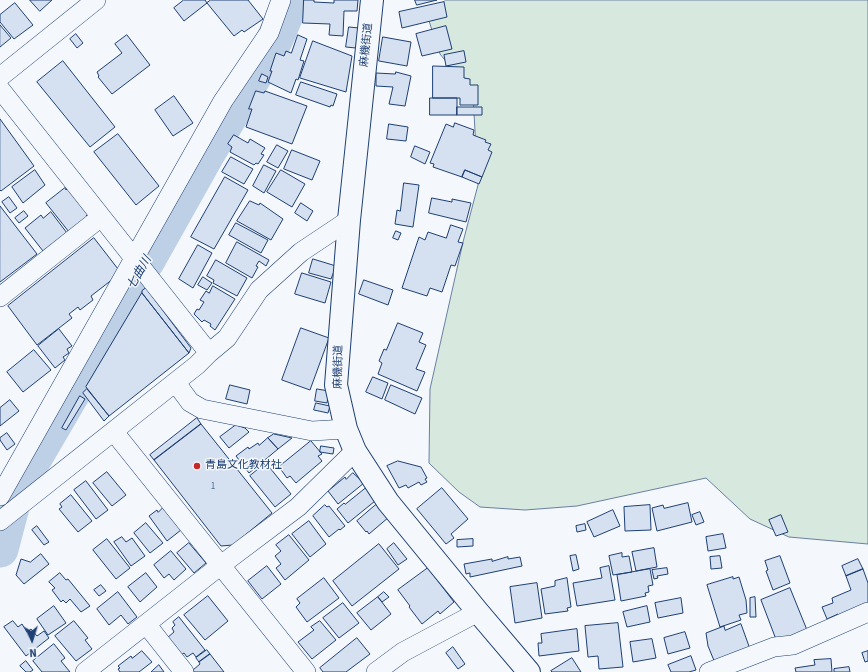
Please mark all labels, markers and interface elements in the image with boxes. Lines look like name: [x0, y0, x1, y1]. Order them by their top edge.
street label: 麻機街道: [358, 22, 376, 68]
water label: 七曲川: [125, 254, 155, 292]
street label: 麻機街道: [332, 345, 346, 389]
place label: 青島文化教材社: [205, 459, 282, 473]
marker: 青島文化教材社: [192, 461, 202, 471]
house number: 1: [211, 482, 215, 492]
north arrow: [12, 620, 52, 660]
text: N: [29, 645, 37, 660]

